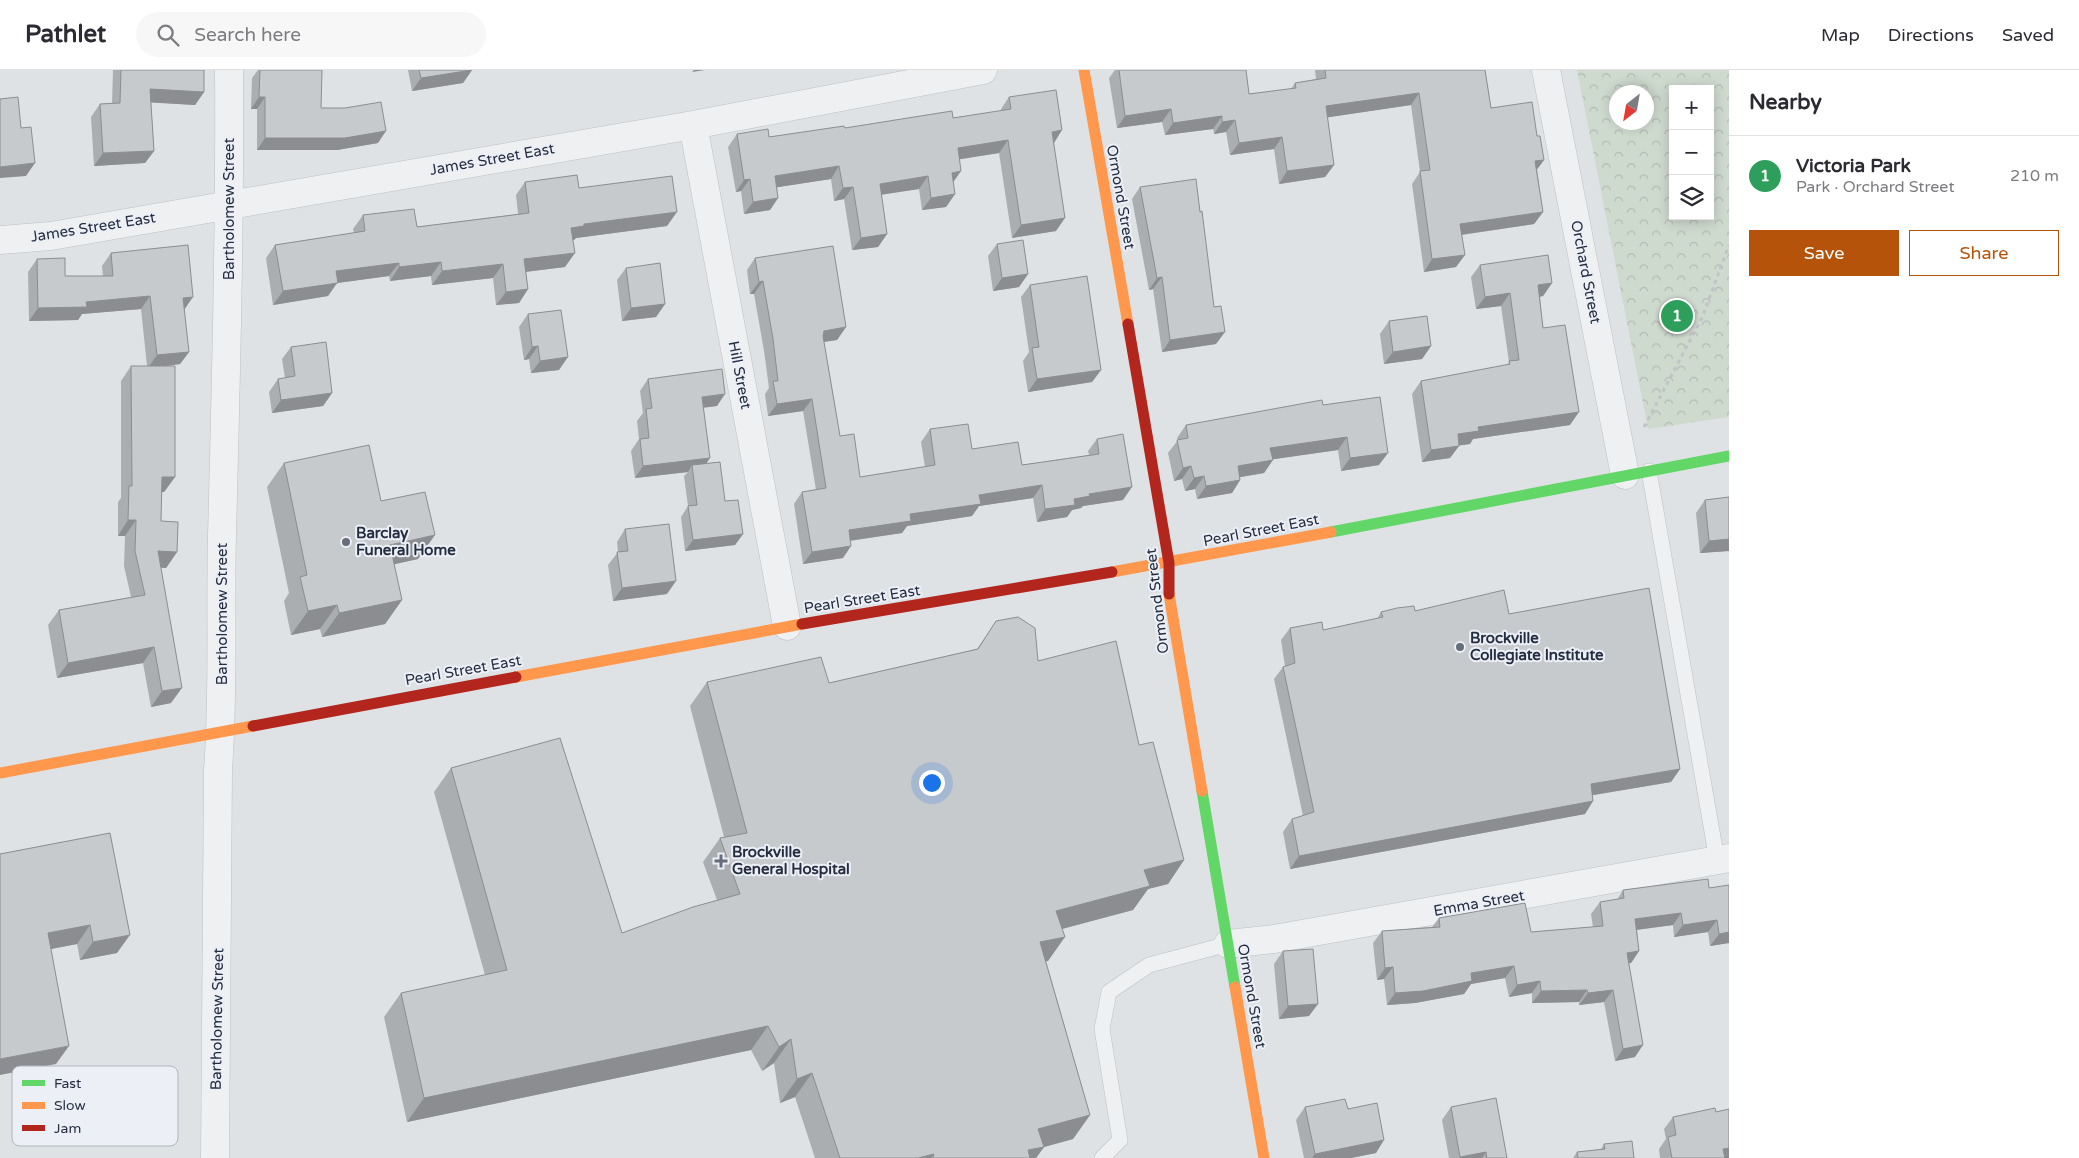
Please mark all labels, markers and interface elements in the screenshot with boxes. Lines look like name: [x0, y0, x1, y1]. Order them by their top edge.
search box: [136, 12, 486, 57]
text: Pathlet: [25, 20, 106, 49]
icon: search: [154, 21, 182, 49]
text: Search here: [194, 24, 301, 46]
text: Map: [1821, 24, 1860, 46]
text: Directions: [1888, 24, 1974, 46]
text: Saved: [2002, 24, 2054, 46]
north arrow: [1609, 85, 1654, 130]
map controls: [1669, 85, 1714, 220]
button: +: [1669, 85, 1714, 130]
text: Nearby: [1749, 90, 1822, 115]
button: −: [1669, 130, 1714, 175]
street label: Bartholomew Street: [220, 138, 238, 280]
street label: James Street East: [428, 139, 556, 179]
street label: Ormond Street: [1103, 143, 1139, 251]
text: Victoria Park: [1796, 155, 1911, 177]
text: 1: [1760, 166, 1770, 186]
text: 210 m: [2010, 166, 2059, 186]
button: layers: [1669, 175, 1714, 220]
text: Park · Orchard Street: [1796, 177, 1955, 197]
street label: James Street East: [29, 208, 157, 246]
street label: Orchard Street: [1567, 219, 1605, 325]
button: Save: [1749, 230, 1899, 276]
button: Share: [1909, 230, 2059, 276]
pin: 1: [1661, 297, 1693, 335]
street label: Hill Street: [725, 339, 755, 411]
street label: Pearl Street East: [1202, 510, 1321, 550]
place label: Barclay Funeral Home: [356, 524, 456, 559]
marker: Barclay Funeral Home: [340, 536, 352, 548]
street label: Bartholomew Street: [213, 543, 231, 685]
street label: Ormond Street: [1142, 547, 1172, 655]
street label: Pearl Street East: [802, 581, 922, 617]
place label: Brockville Collegiate Institute: [1470, 629, 1604, 665]
marker: Brockville Collegiate Institute: [1454, 641, 1466, 653]
street label: Pearl Street East: [403, 651, 523, 689]
your location: [919, 770, 945, 796]
place label: Brockville General Hospital: [732, 843, 850, 879]
marker: Brockville General Hospital: [714, 854, 728, 868]
street label: Emma Street: [1432, 886, 1526, 920]
street label: Ormond Street: [1234, 942, 1270, 1050]
street label: Bartholomew Street: [207, 947, 227, 1090]
legend: [12, 1066, 178, 1146]
text: Fast: [54, 1075, 82, 1092]
text: Slow: [54, 1097, 86, 1114]
text: Jam: [54, 1120, 81, 1137]

